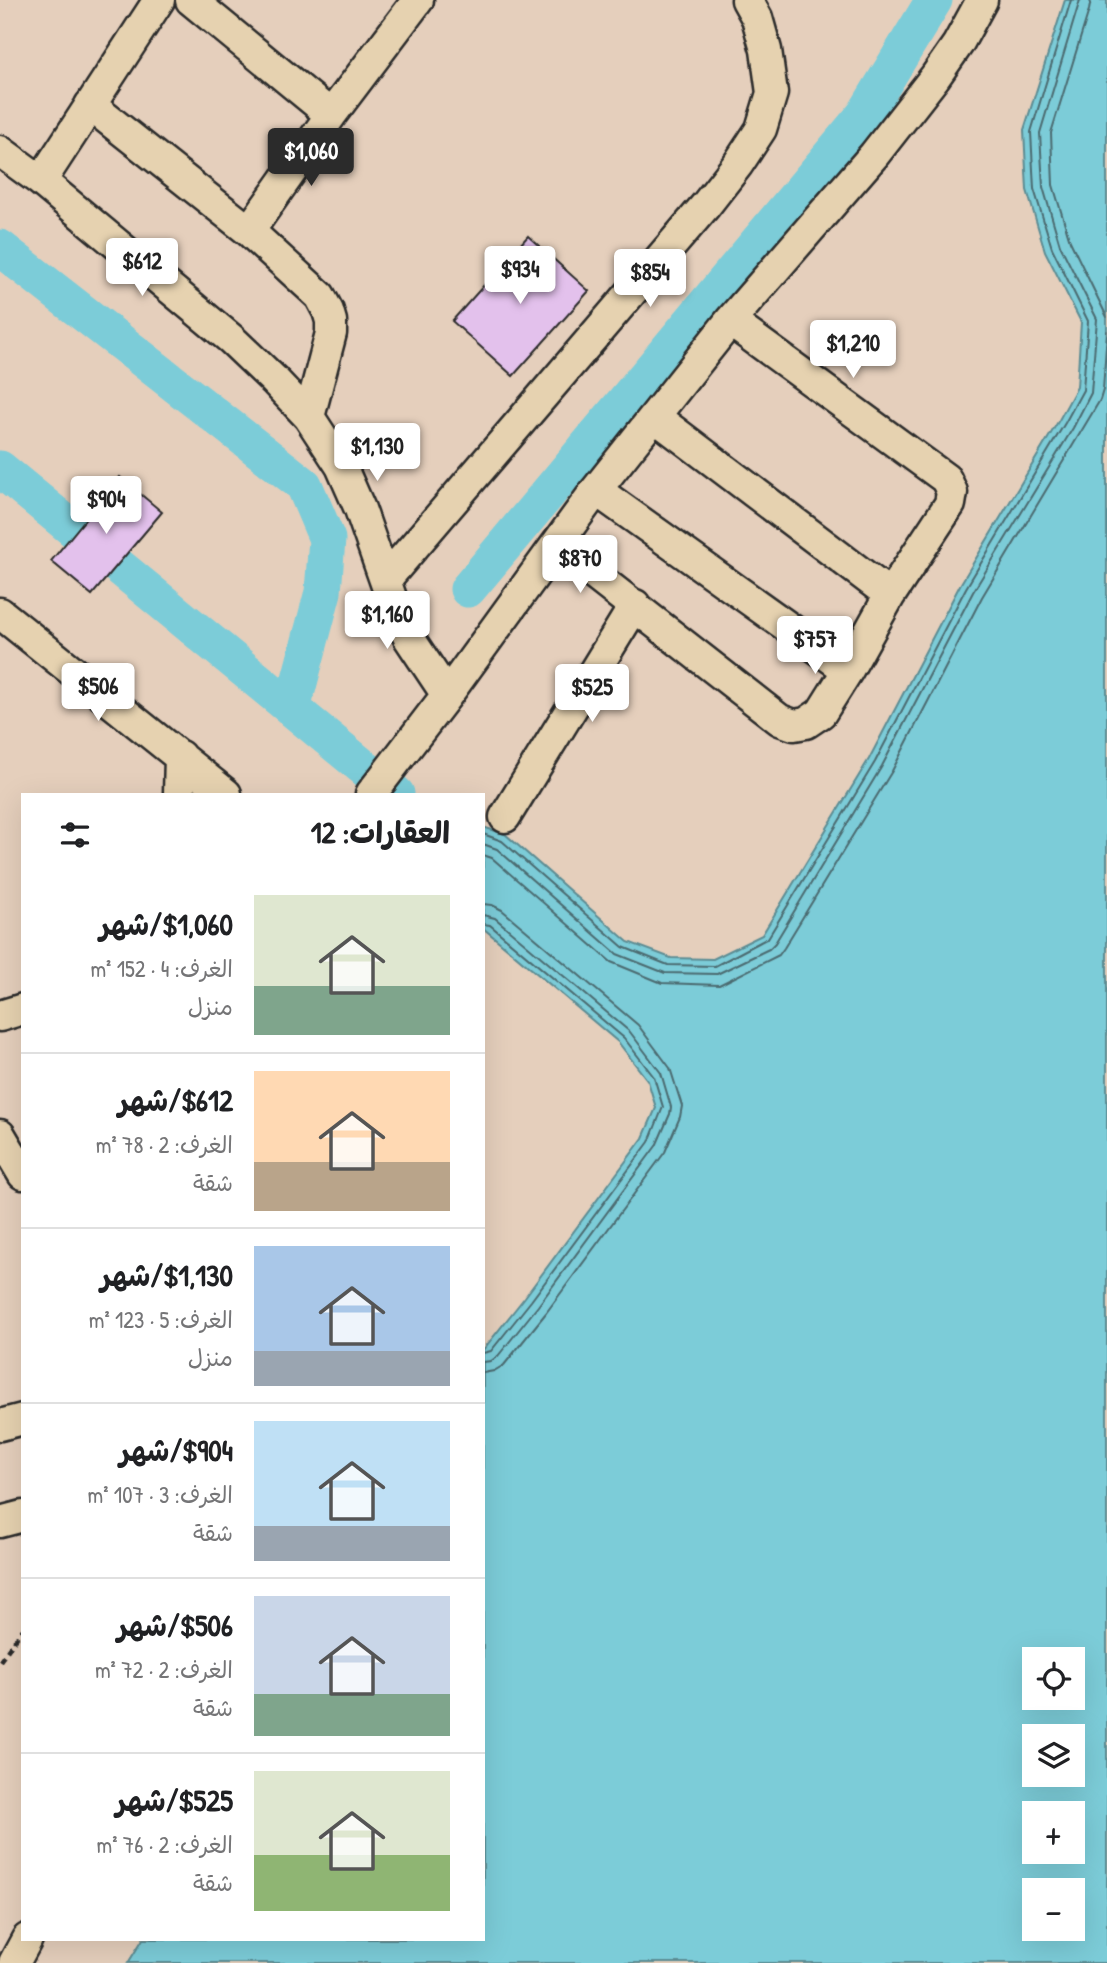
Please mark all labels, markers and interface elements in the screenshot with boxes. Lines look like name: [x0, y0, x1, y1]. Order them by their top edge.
pin: $1,060: [254, 128, 368, 188]
text: $1,060: [284, 135, 338, 166]
pin: $612: [101, 238, 183, 298]
text: $612: [122, 245, 162, 276]
pin: $934: [479, 246, 561, 306]
pin: $854: [609, 250, 691, 309]
text: $934: [500, 253, 540, 284]
text: $854: [630, 256, 670, 287]
pin: $1,210: [796, 320, 910, 380]
text: $1,210: [826, 327, 880, 358]
pin: $1,130: [320, 424, 434, 483]
text: $1,130: [350, 430, 404, 461]
pin: $904: [65, 476, 147, 536]
text: $904: [86, 483, 126, 514]
pin: $870: [539, 536, 621, 595]
text: $870: [558, 542, 602, 573]
pin: $1,160: [330, 592, 444, 651]
text: $1,160: [361, 598, 413, 629]
pin: $757: [774, 616, 856, 676]
text: $757: [793, 623, 837, 654]
pin: $506: [57, 664, 139, 723]
pin: $525: [551, 664, 633, 724]
text: $506: [78, 670, 118, 701]
text: $525: [571, 671, 613, 702]
text: العقارات: 12: [311, 812, 450, 852]
icon: filters: [56, 816, 94, 854]
text: $1,060/شهر: [99, 904, 233, 944]
icon: home: [310, 923, 394, 1007]
text: الغرف: 4 · 152 m²: [90, 953, 233, 984]
text: منزل: [188, 991, 233, 1022]
text: $612/شهر: [118, 1080, 233, 1120]
icon: home: [310, 1099, 394, 1183]
text: الغرف: 2 · 78 m²: [96, 1129, 233, 1160]
text: شقة: [193, 1167, 233, 1198]
text: $1,130/شهر: [101, 1255, 233, 1295]
icon: home: [310, 1274, 394, 1358]
text: الغرف: 5 · 123 m²: [89, 1304, 233, 1335]
text: منزل: [188, 1342, 233, 1373]
text: $904/شهر: [120, 1430, 233, 1470]
icon: home: [310, 1449, 394, 1533]
text: الغرف: 3 · 107 m²: [88, 1479, 233, 1510]
text: شقة: [193, 1517, 233, 1548]
text: $506/شهر: [117, 1605, 233, 1645]
icon: home: [310, 1624, 394, 1708]
map controls: [1022, 1647, 1085, 1941]
button: locate: [1022, 1647, 1085, 1710]
text: الغرف: 2 · 72 m²: [95, 1654, 233, 1685]
text: شقة: [193, 1692, 233, 1723]
button: layers: [1022, 1724, 1085, 1787]
text: $525/شهر: [116, 1780, 233, 1820]
icon: home: [310, 1799, 394, 1883]
button: +: [1022, 1801, 1085, 1864]
text: الغرف: 2 · 76 m²: [97, 1829, 233, 1860]
text: شقة: [193, 1867, 233, 1898]
button: −: [1022, 1878, 1085, 1941]

